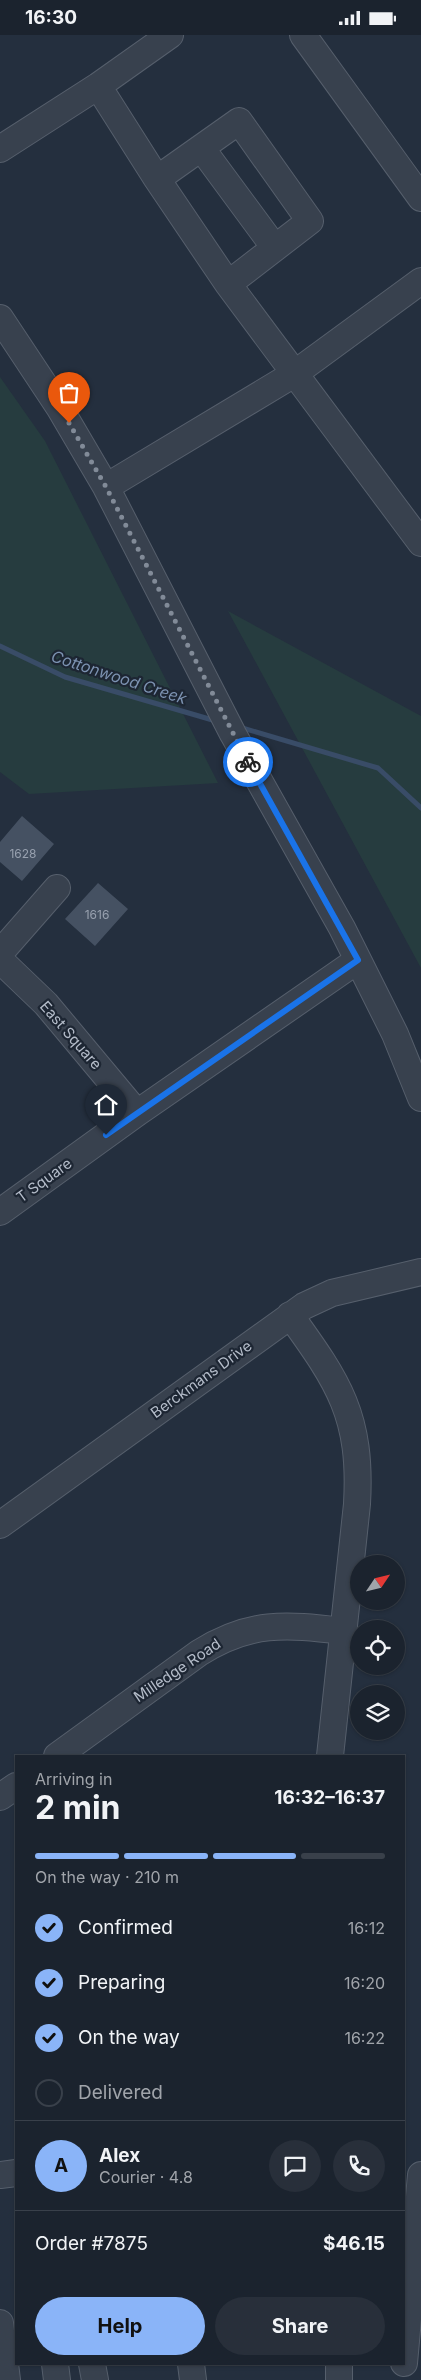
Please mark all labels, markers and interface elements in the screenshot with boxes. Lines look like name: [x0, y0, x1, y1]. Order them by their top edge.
text: 16:30: [25, 6, 77, 29]
pin: [48, 372, 90, 423]
icon: bag: [55, 379, 83, 407]
water label: Cottonwood Creek: [49, 646, 189, 708]
courier: [223, 737, 273, 787]
icon: bike: [234, 748, 262, 776]
house number: 1628: [9, 846, 37, 861]
house number: 1616: [85, 907, 109, 922]
street label: East Square: [36, 997, 106, 1073]
pin: [85, 1084, 127, 1135]
icon: home: [92, 1091, 120, 1119]
street label: T Square: [12, 1153, 76, 1207]
street label: Berckmans Drive: [147, 1336, 255, 1422]
north arrow: [350, 1555, 405, 1610]
map controls: [350, 1555, 405, 1740]
button: locate: [350, 1620, 405, 1675]
street label: Milledge Road: [130, 1634, 224, 1706]
button: layers: [350, 1685, 405, 1740]
text: Arriving in: [35, 1769, 112, 1789]
text: 16:32–16:37: [274, 1786, 385, 1809]
text: 2 min: [35, 1788, 121, 1827]
text: On the way · 210 m: [35, 1867, 179, 1887]
icon: check: [35, 1914, 63, 1942]
text: Confirmed: [78, 1916, 173, 1939]
text: 16:12: [348, 1918, 385, 1938]
icon: check: [35, 1969, 63, 1997]
text: Preparing: [78, 1971, 165, 1994]
text: 16:20: [344, 1973, 385, 1993]
icon: check: [35, 2024, 63, 2052]
text: On the way: [78, 2026, 180, 2049]
text: 16:22: [344, 2028, 385, 2048]
text: Delivered: [78, 2081, 163, 2104]
button: chat: [269, 2140, 321, 2192]
button: phone: [333, 2140, 385, 2192]
text: Alex: [99, 2144, 140, 2167]
text: A: [54, 2154, 68, 2177]
text: Courier · 4.8: [99, 2167, 193, 2187]
text: Order #7875: [35, 2232, 148, 2255]
text: $46.15: [323, 2232, 385, 2255]
button: Help: [35, 2297, 205, 2355]
button: Share: [215, 2297, 385, 2355]

